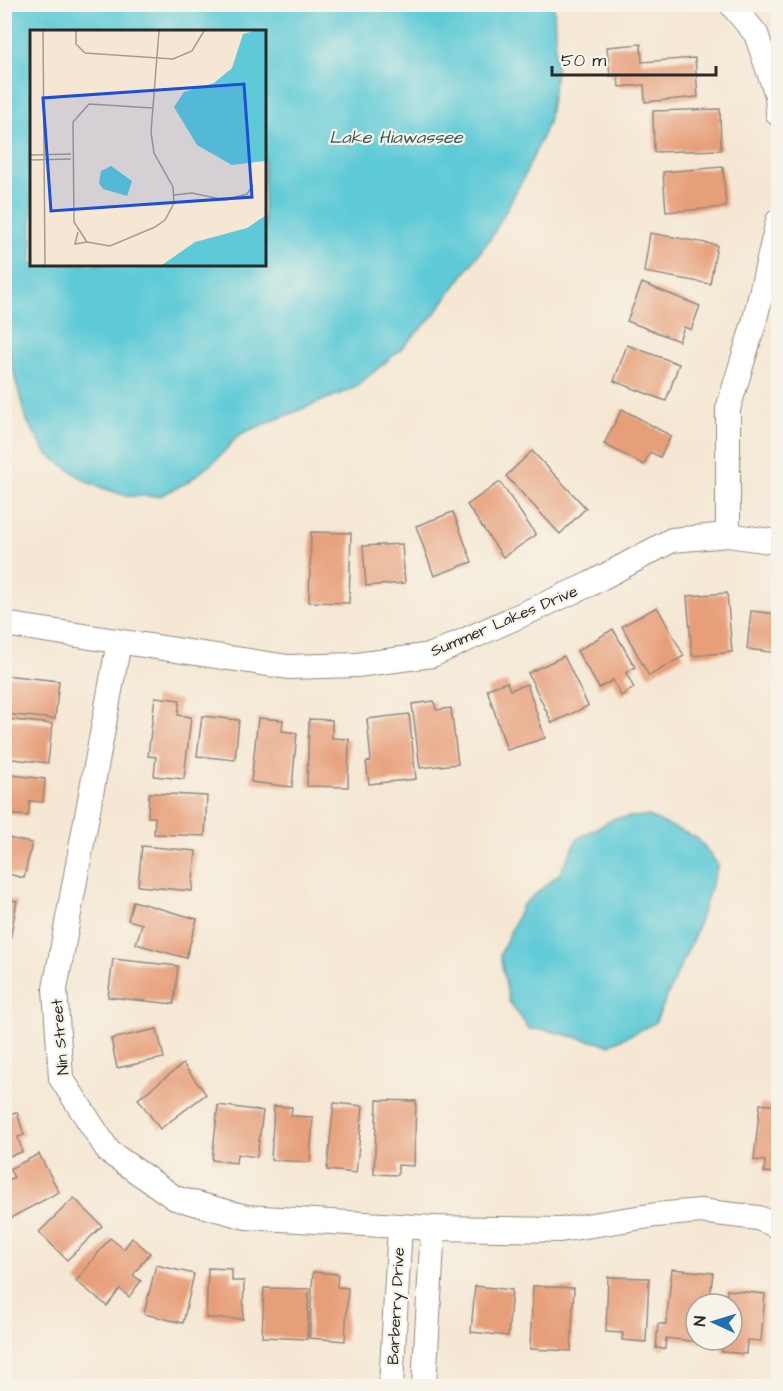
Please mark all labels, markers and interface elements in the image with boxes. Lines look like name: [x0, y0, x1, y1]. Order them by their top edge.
inset map: [30, 30, 266, 266]
scale bar: [552, 39, 716, 77]
text: 50 m: [561, 48, 606, 73]
water label: Lake Hiawassee: [329, 125, 464, 150]
street label: Summer Lakes Drive: [427, 580, 581, 662]
street label: Nin Street: [46, 998, 74, 1076]
street label: Barberry Drive: [382, 1246, 411, 1365]
north arrow: [684, 1292, 744, 1352]
text: N: [689, 1315, 711, 1327]

